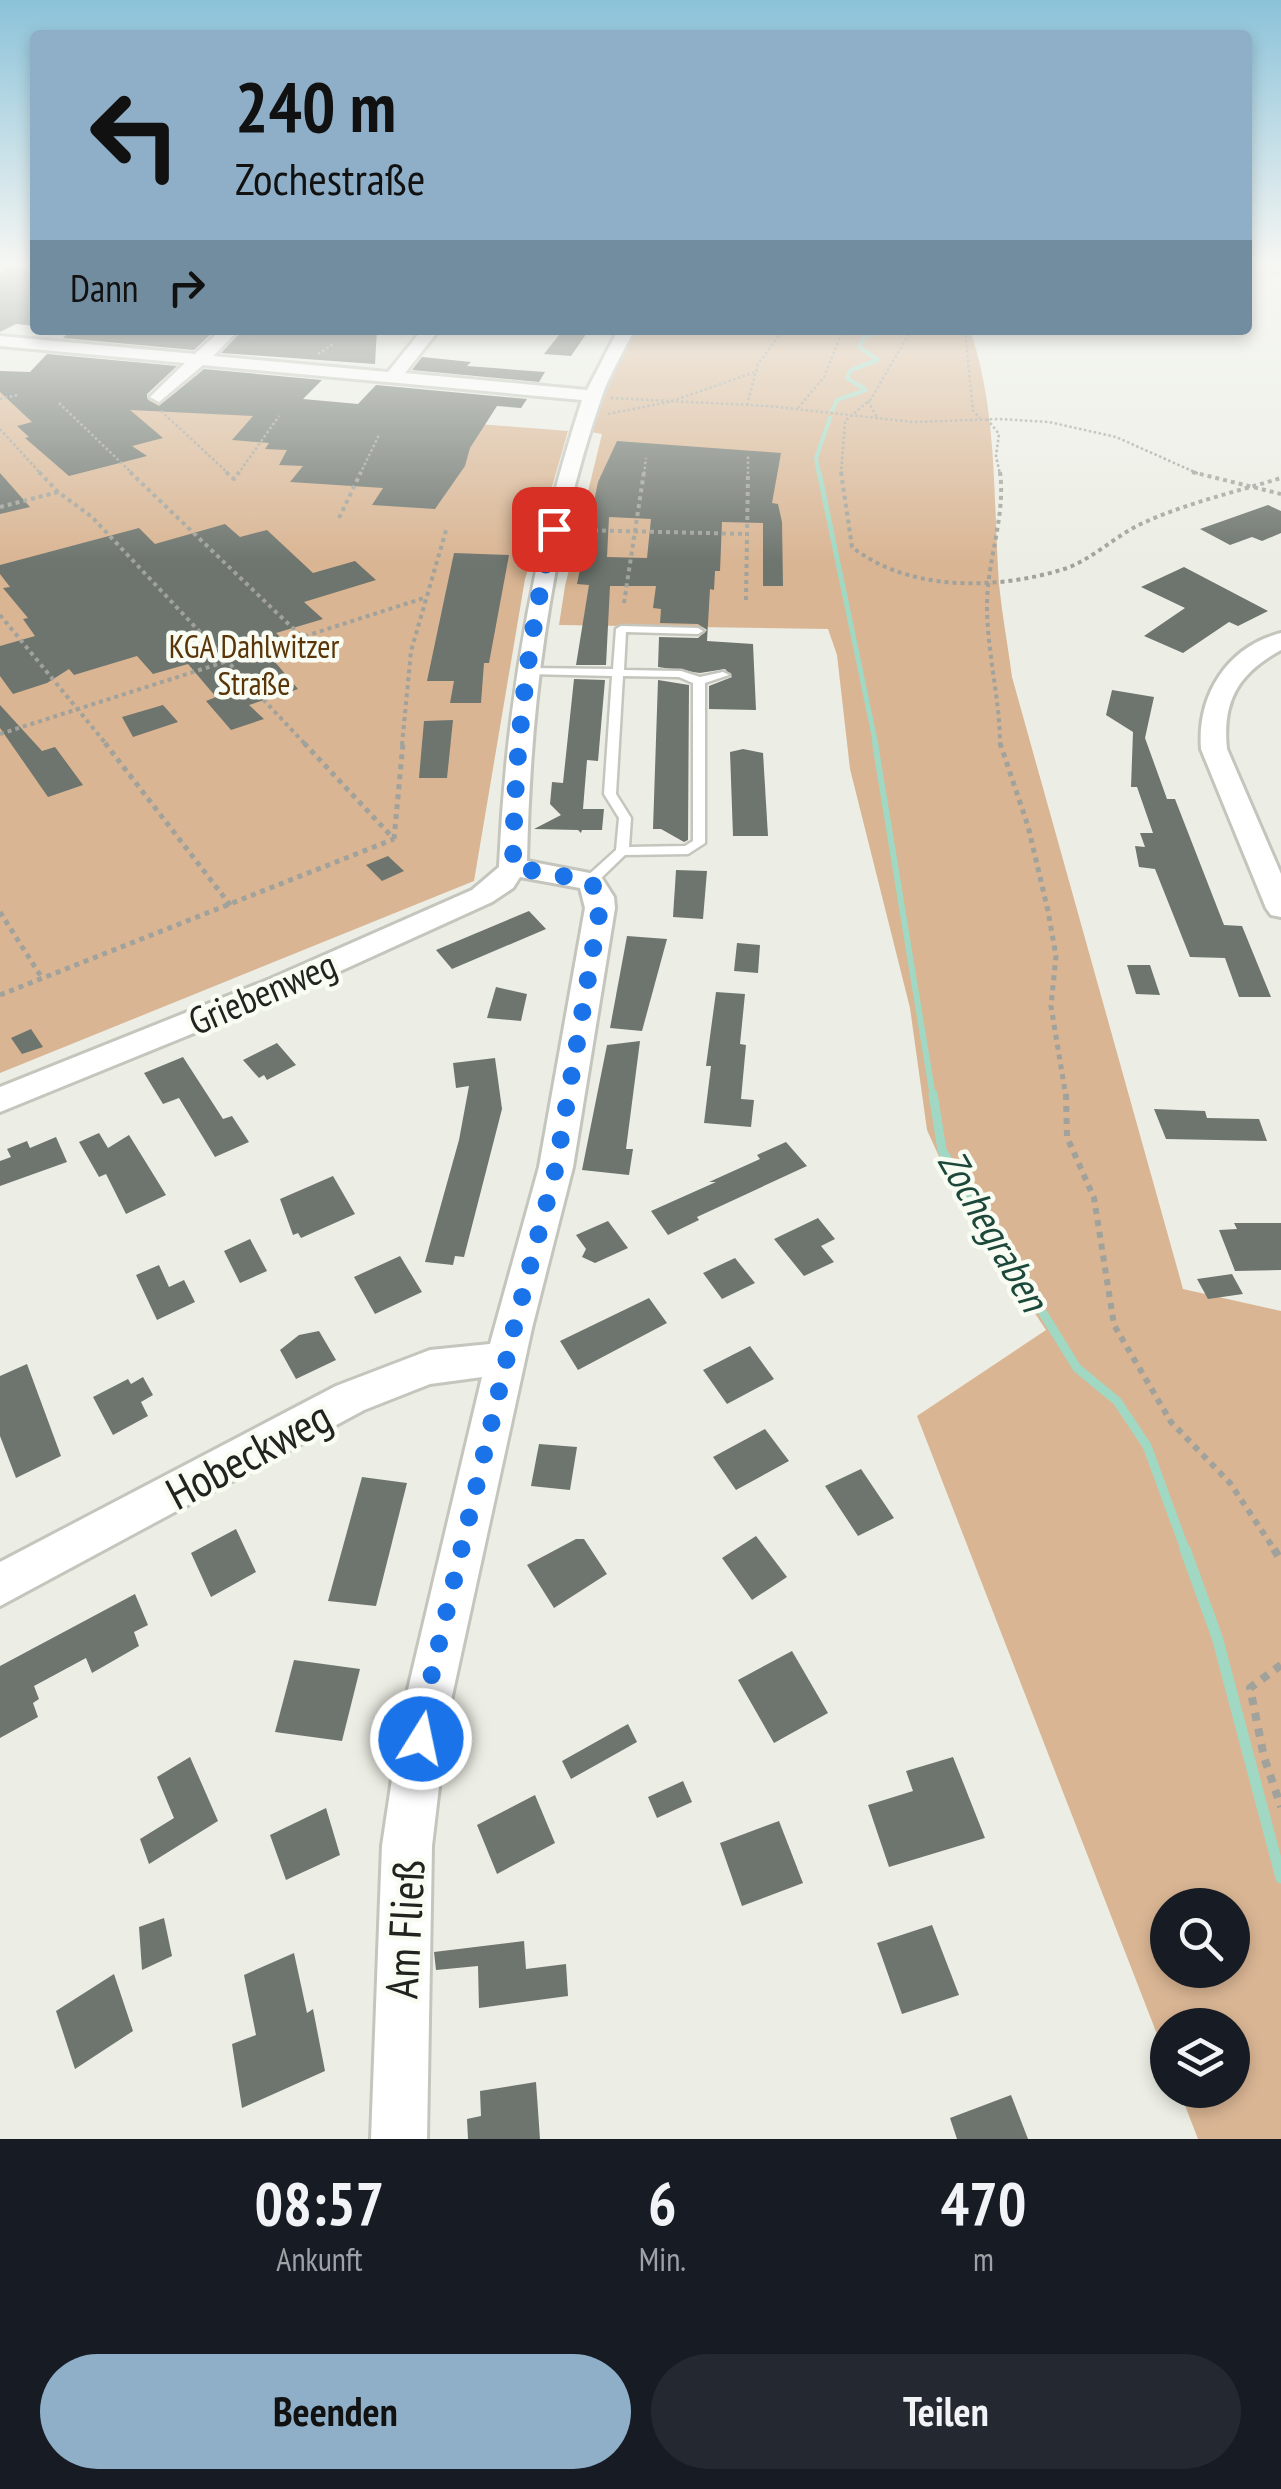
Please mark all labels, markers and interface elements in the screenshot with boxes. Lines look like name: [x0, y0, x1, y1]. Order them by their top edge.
text: 240 m: [235, 61, 396, 151]
icon: left: [70, 70, 200, 200]
text: Zochestraße: [235, 149, 425, 207]
icon: right: [159, 260, 214, 315]
text: Dann: [70, 263, 139, 312]
pin: [512, 487, 597, 572]
icon: arrive: [527, 502, 582, 557]
park label: KGA Dahlwitzer Straße: [169, 625, 340, 704]
street label: Griebenweg: [181, 939, 343, 1045]
water label: Zochegraben: [927, 1140, 1062, 1322]
street label: Hobeckweg: [156, 1386, 340, 1522]
position arrow: [369, 1687, 473, 1791]
street label: Am Fließ: [371, 1858, 437, 2000]
map controls: [1150, 1888, 1250, 2108]
button: search: [1150, 1888, 1250, 1988]
button: layers: [1150, 2008, 1250, 2108]
text: 08:57: [255, 2164, 384, 2242]
text: 6: [648, 2164, 677, 2242]
text: 470: [940, 2164, 1026, 2242]
text: Ankunft: [276, 2238, 363, 2280]
text: Min.: [639, 2238, 686, 2280]
text: m: [973, 2238, 994, 2280]
button: Beenden: [40, 2354, 631, 2469]
button: Teilen: [651, 2354, 1241, 2469]

